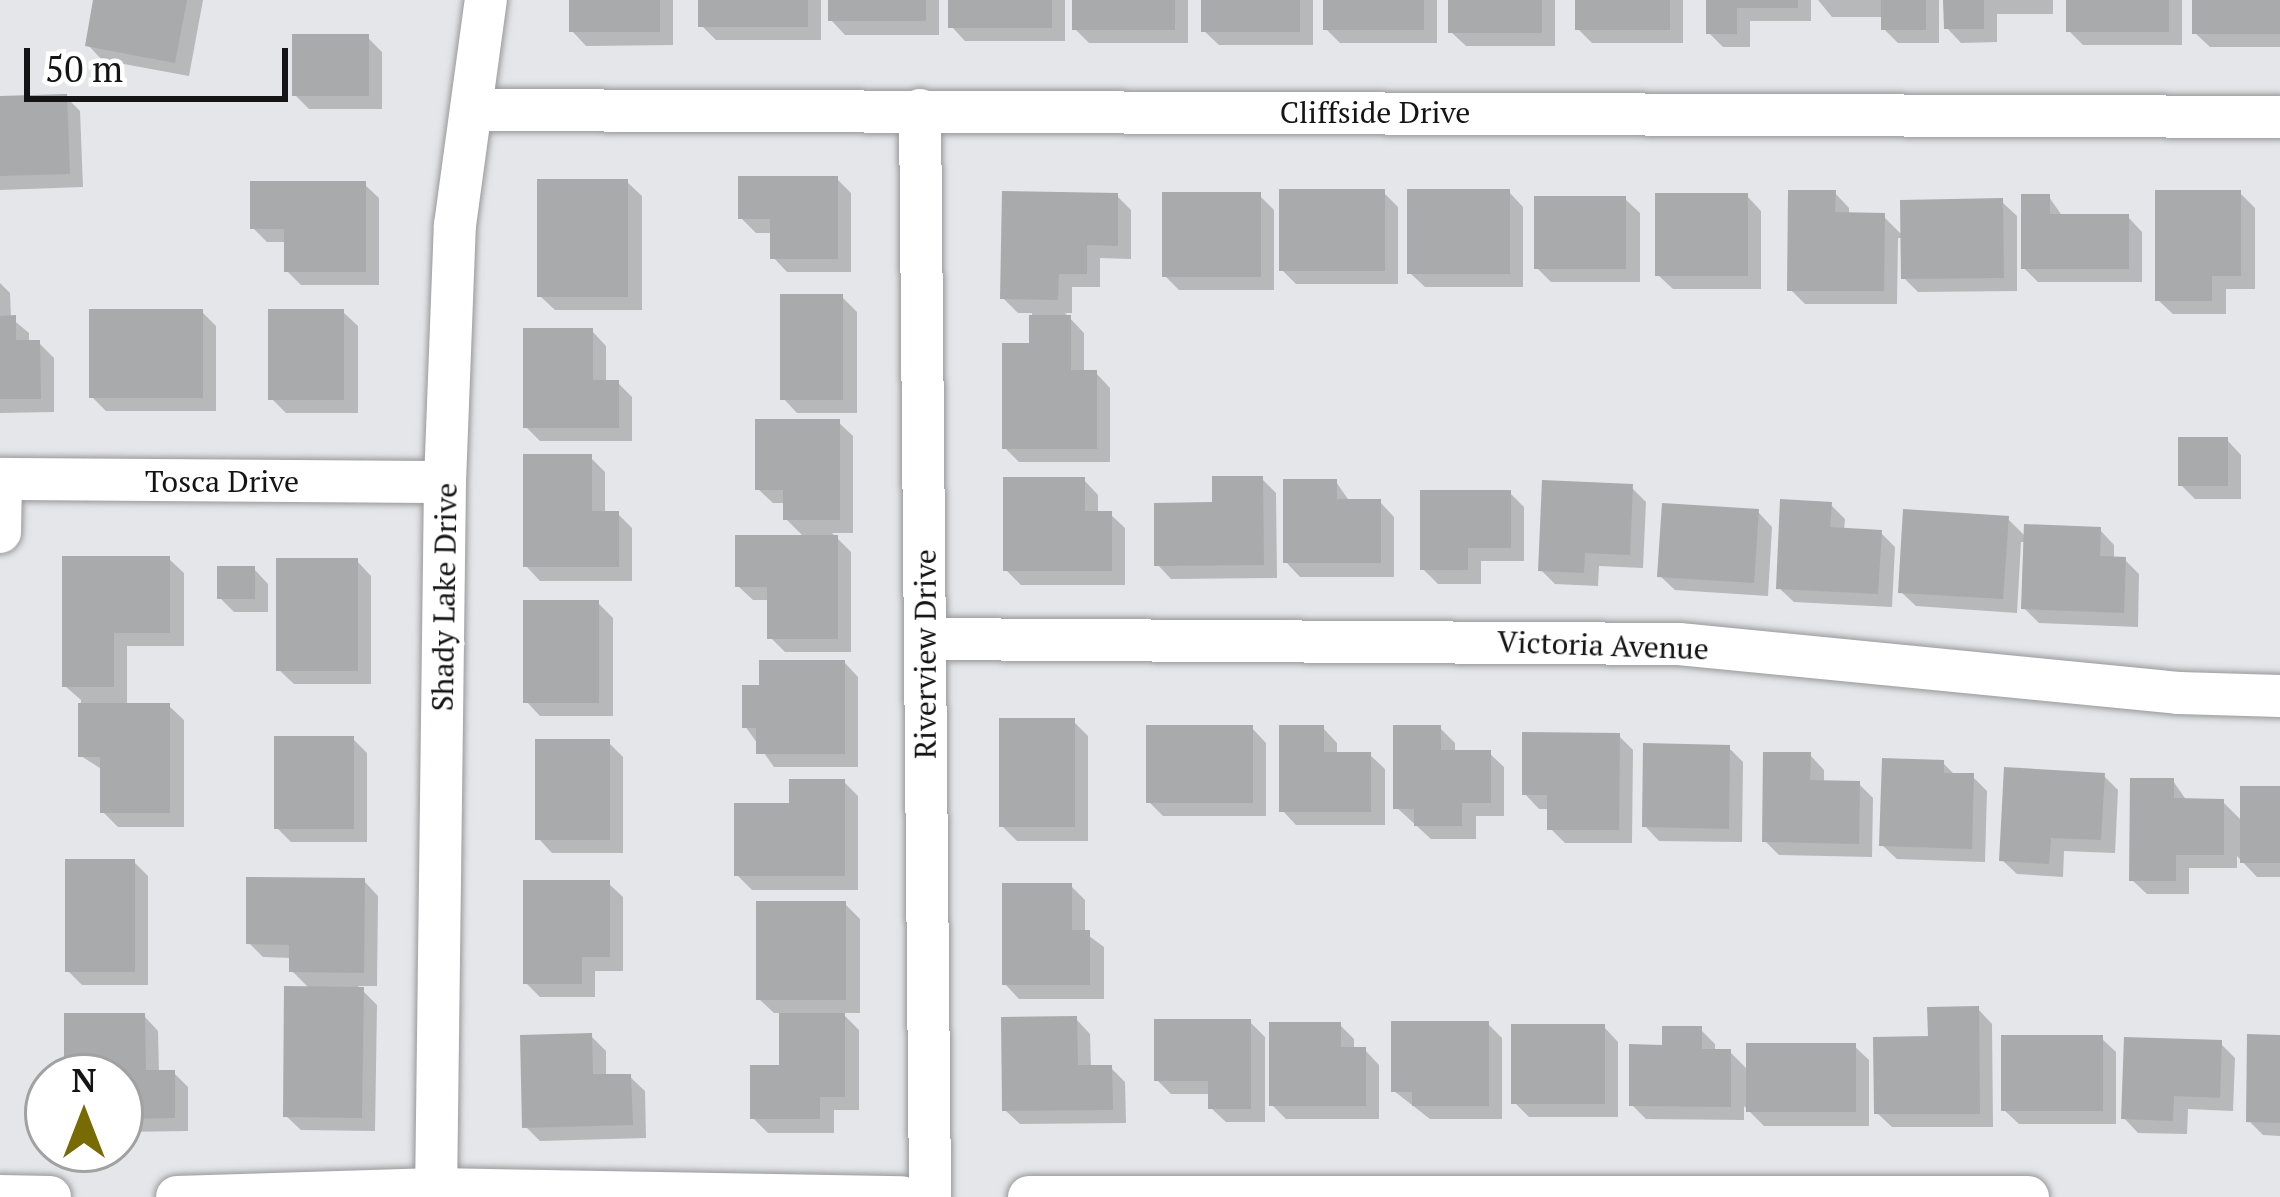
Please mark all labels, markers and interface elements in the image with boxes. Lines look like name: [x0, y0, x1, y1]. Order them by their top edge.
scale bar: [30, 24, 294, 98]
text: 50 m: [45, 45, 123, 92]
street label: Cliffside Drive: [1280, 94, 1470, 130]
street label: Tosca Drive: [145, 463, 299, 499]
street label: Shady Lake Drive: [424, 482, 464, 712]
street label: Riverview Drive: [907, 549, 943, 759]
street label: Victoria Avenue: [1496, 623, 1710, 667]
north arrow: [24, 1053, 144, 1173]
text: N: [71, 1058, 97, 1101]

